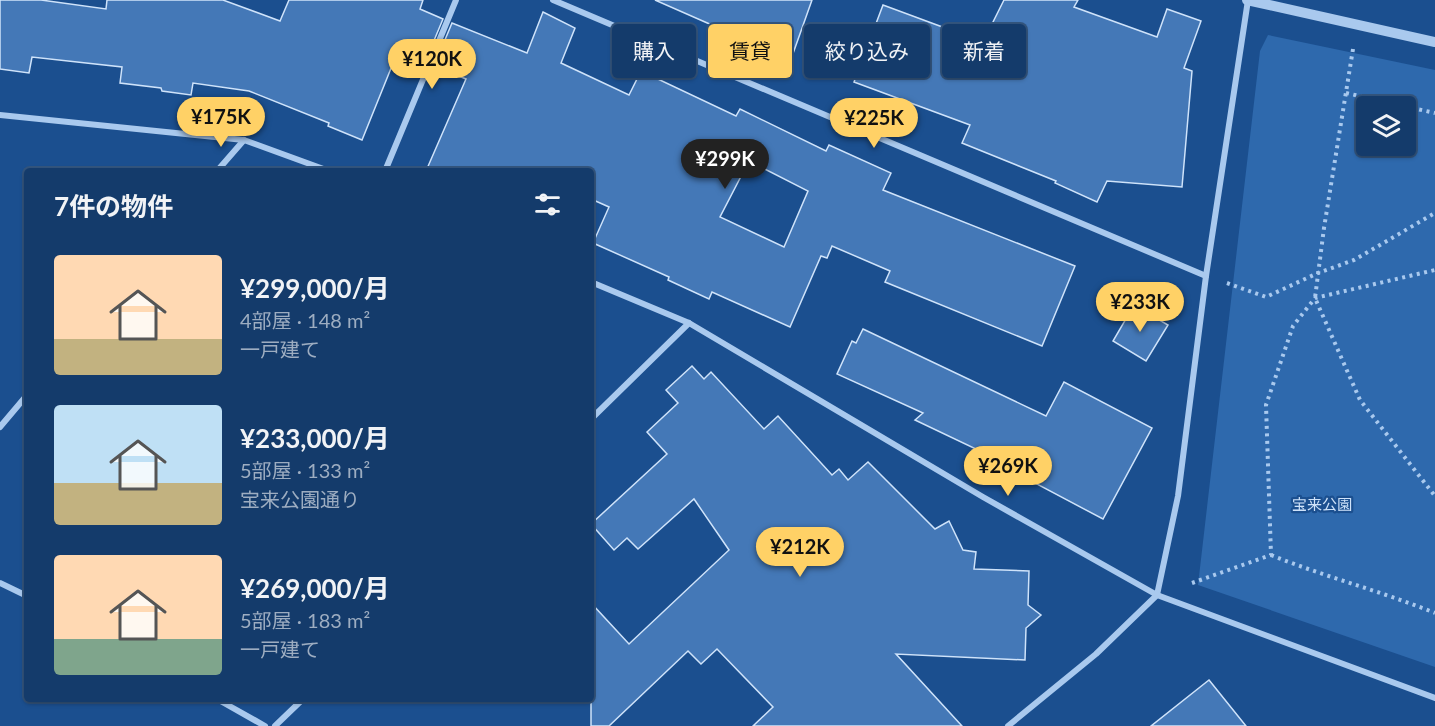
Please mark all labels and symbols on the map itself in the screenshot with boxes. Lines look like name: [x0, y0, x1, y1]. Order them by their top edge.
pin: ¥120K: [390, 39, 474, 90]
pin: ¥175K: [179, 97, 263, 148]
pin: ¥225K: [832, 98, 916, 149]
pin: ¥299K: [683, 139, 767, 190]
pin: ¥233K: [1098, 282, 1182, 333]
pin: ¥269K: [966, 446, 1050, 497]
park label: 宝来公園: [1292, 495, 1352, 513]
pin: ¥212K: [758, 527, 842, 578]

